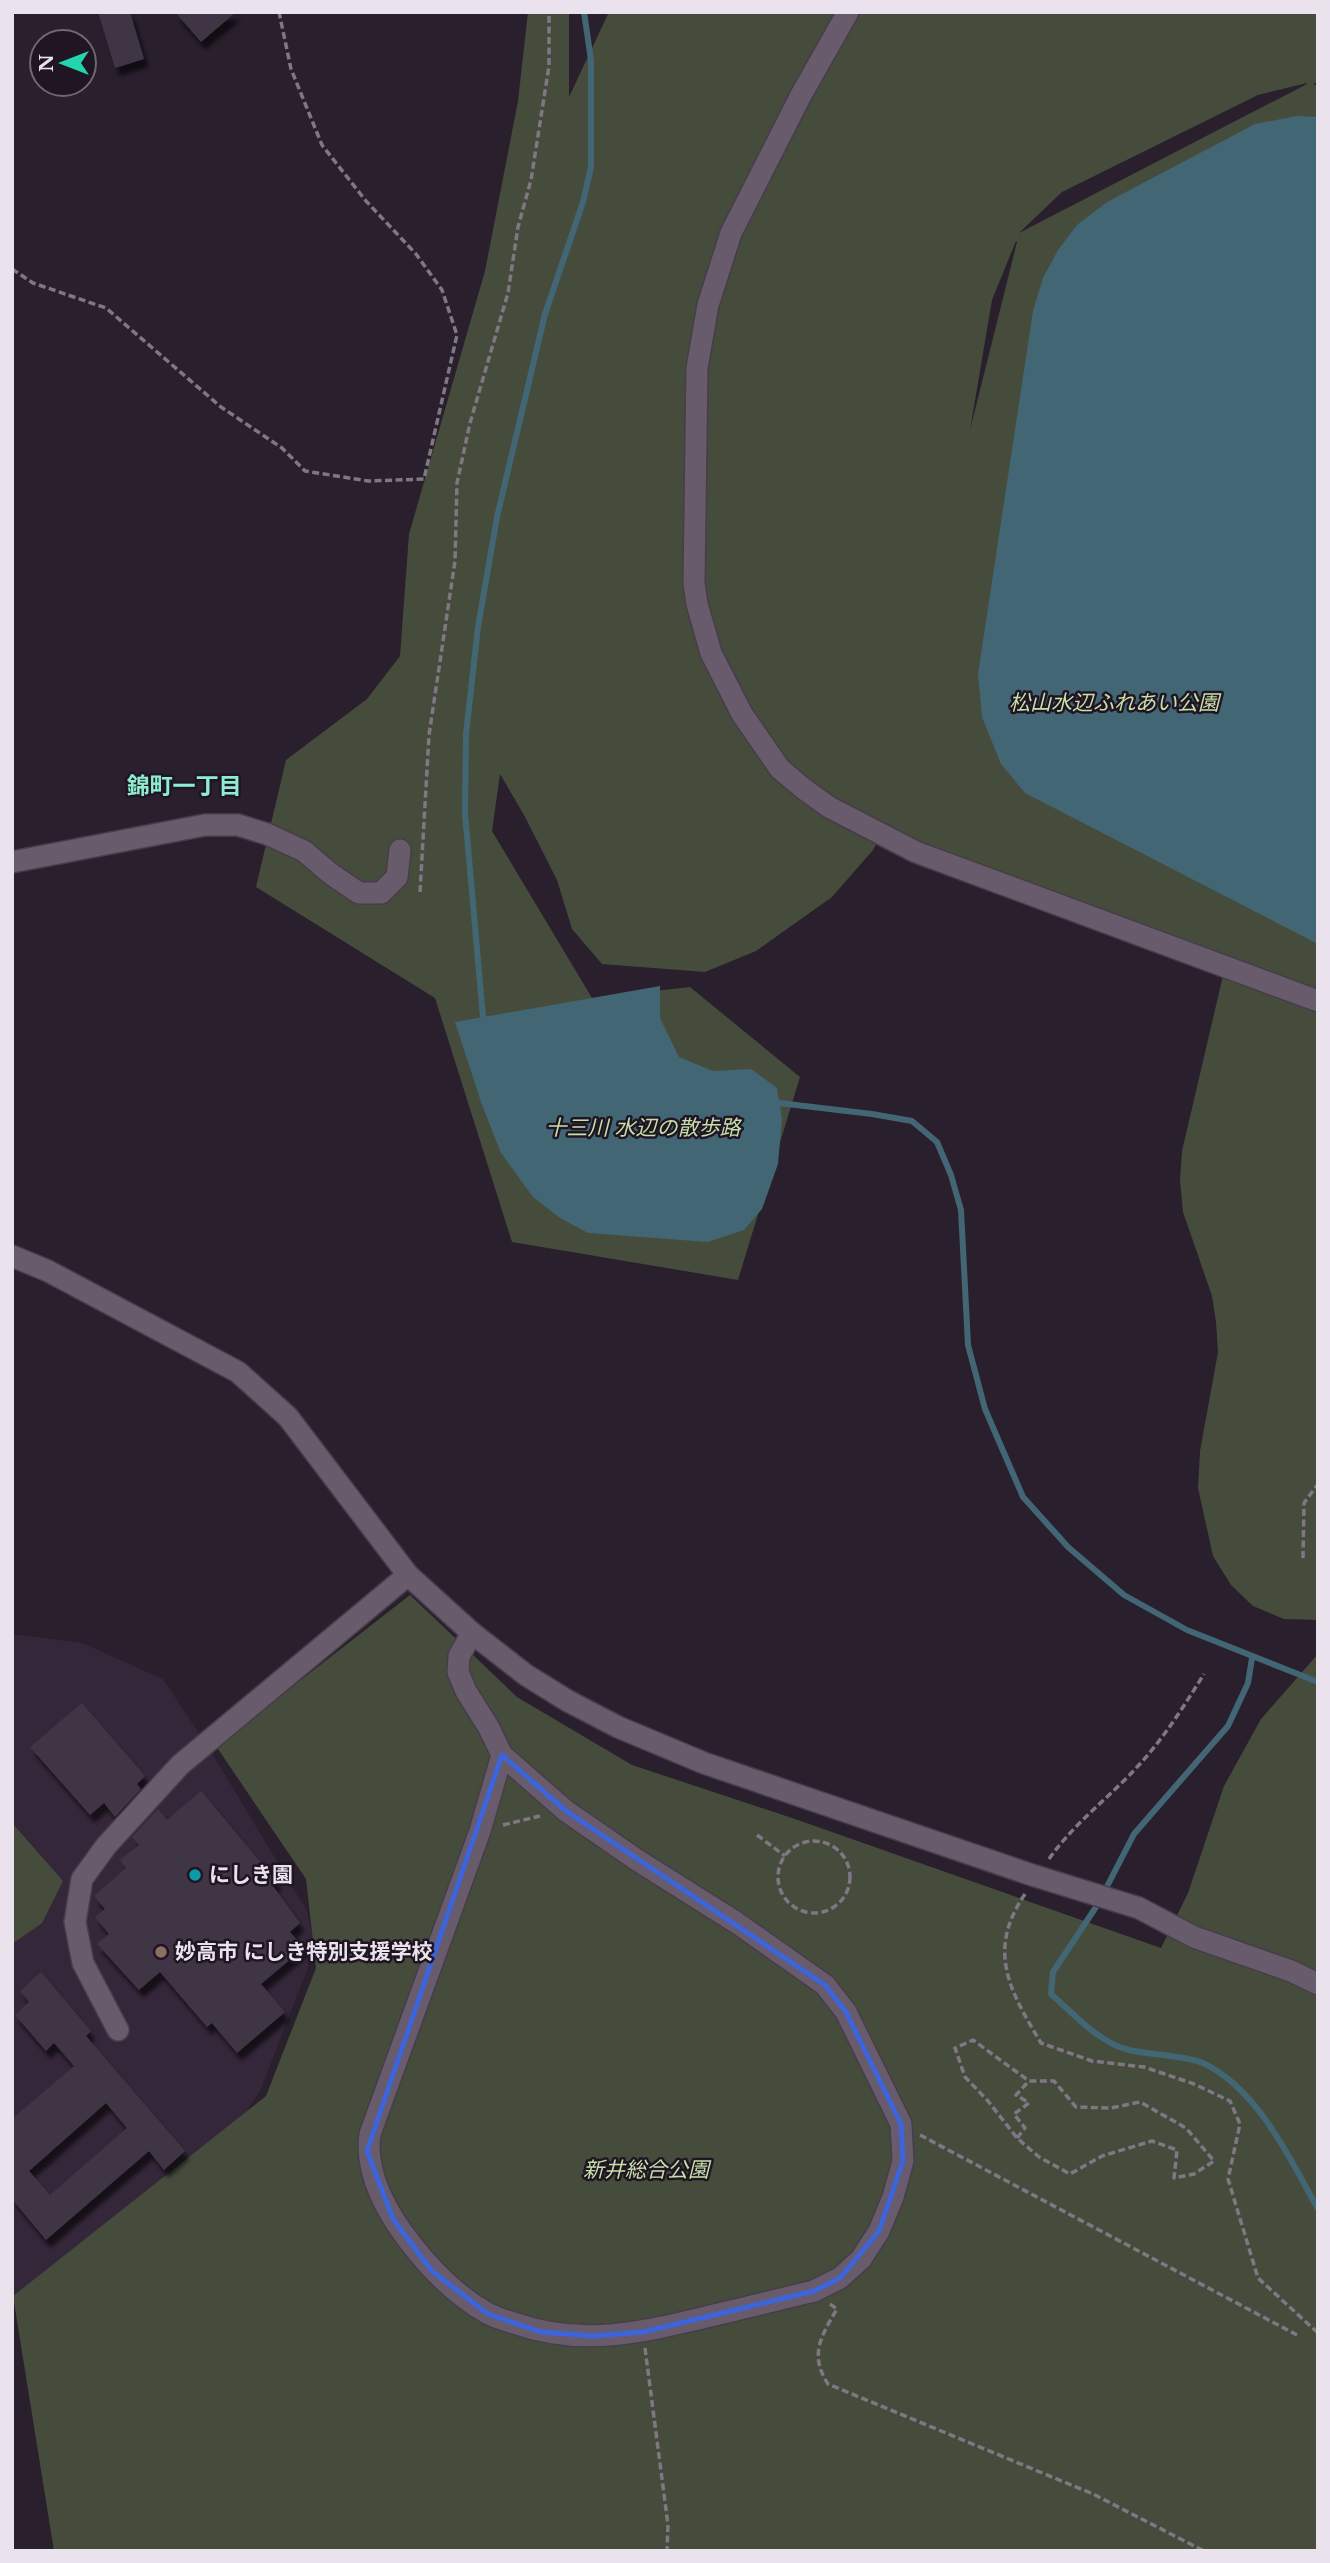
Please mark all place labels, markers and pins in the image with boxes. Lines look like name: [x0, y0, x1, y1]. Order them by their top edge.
place label: にしき園: [209, 1862, 293, 1888]
marker: にしき園: [187, 1867, 203, 1883]
place label: 妙高市 にしき特別支援学校: [175, 1939, 433, 1965]
marker: 妙高市 にしき特別支援学校: [153, 1944, 169, 1960]

